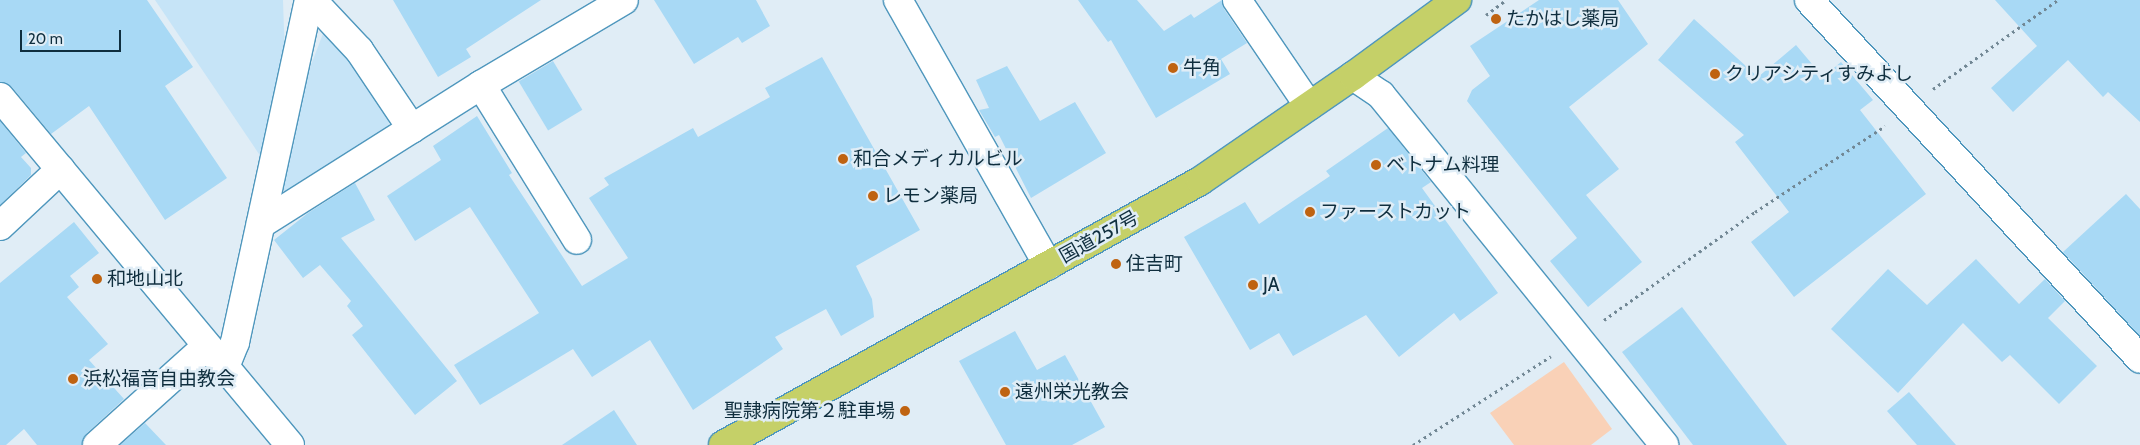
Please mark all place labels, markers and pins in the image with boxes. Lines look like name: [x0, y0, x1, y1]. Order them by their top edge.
place label: たかはし薬局: [1506, 8, 1620, 30]
marker: たかはし薬局: [1490, 13, 1502, 25]
place label: 牛角: [1183, 57, 1221, 79]
marker: 牛角: [1167, 62, 1179, 74]
place label: クリアシティすみよし: [1725, 63, 1915, 85]
marker: クリアシティすみよし: [1709, 68, 1721, 80]
place label: 和合メディカルビル: [853, 148, 1024, 170]
marker: 和合メディカルビル: [837, 153, 849, 165]
place label: ベトナム料理: [1386, 154, 1500, 176]
marker: ベトナム料理: [1370, 159, 1382, 171]
place label: レモン薬局: [883, 185, 978, 207]
marker: レモン薬局: [867, 190, 879, 202]
place label: ファーストカット: [1320, 201, 1472, 223]
marker: ファーストカット: [1304, 206, 1316, 218]
place label: 住吉町: [1126, 253, 1183, 275]
marker: 住吉町: [1110, 258, 1122, 270]
place label: 和地山北: [107, 268, 183, 290]
marker: 和地山北: [91, 273, 103, 285]
place label: JA: [1263, 274, 1280, 296]
marker: JA: [1247, 279, 1259, 291]
place label: 浜松福音自由教会: [83, 368, 235, 390]
marker: 浜松福音自由教会: [67, 373, 79, 385]
place label: 遠州栄光教会: [1015, 381, 1129, 403]
marker: 遠州栄光教会: [999, 386, 1011, 398]
place label: 聖隷病院第２駐車場: [724, 400, 895, 422]
marker: 聖隷病院第２駐車場: [899, 405, 911, 417]

